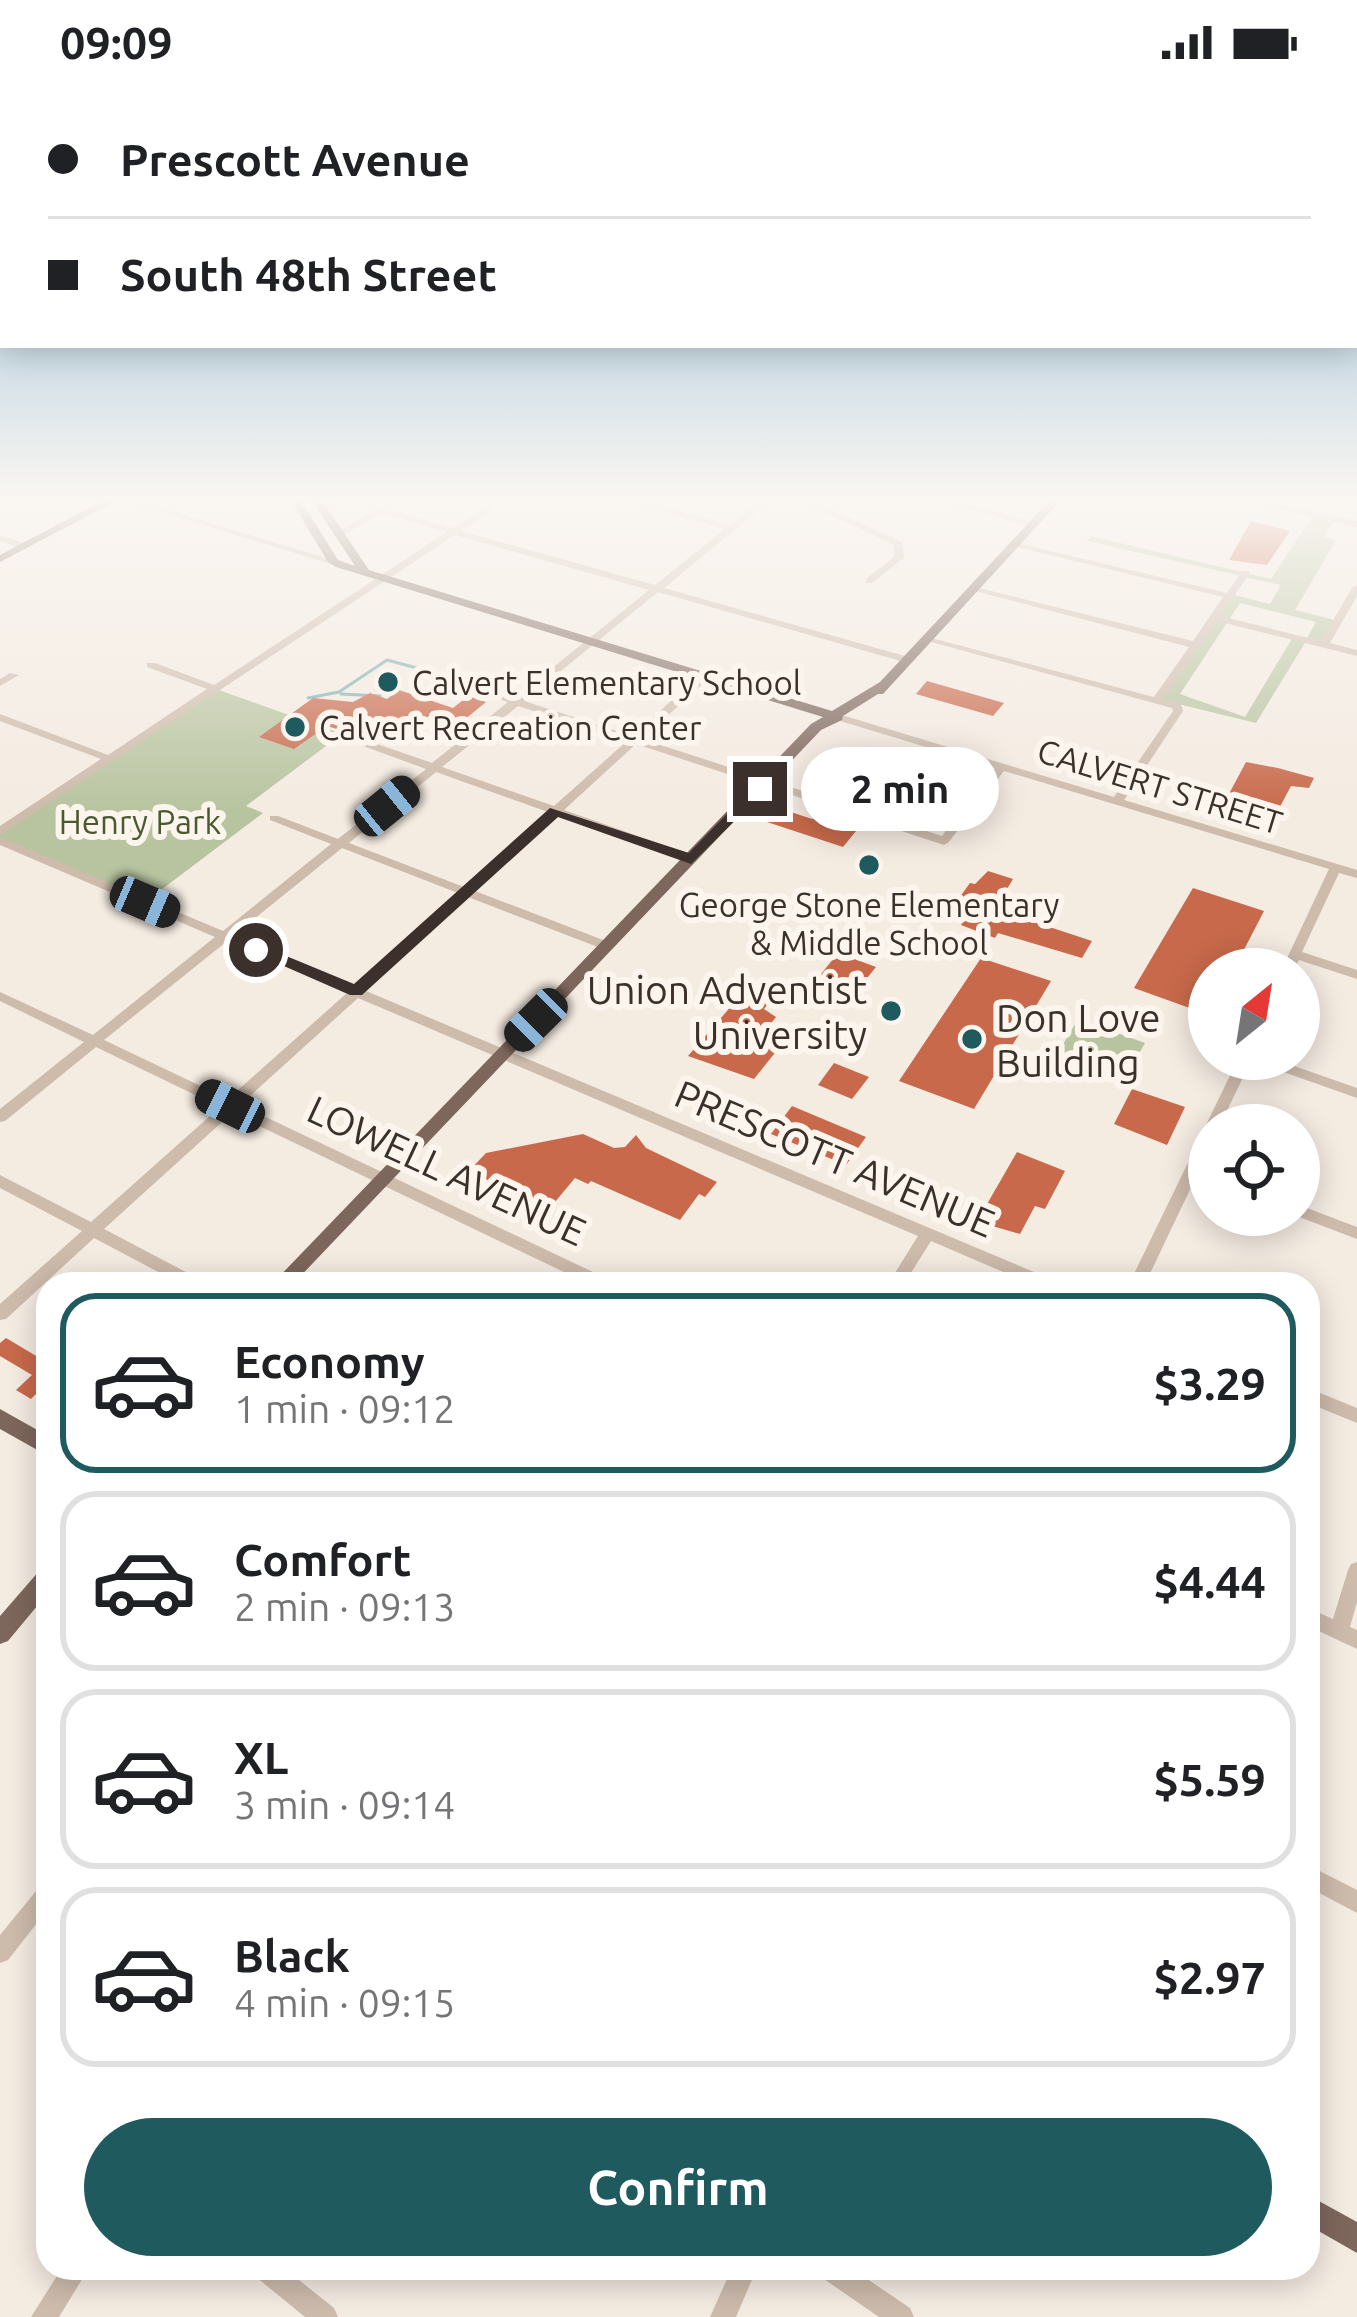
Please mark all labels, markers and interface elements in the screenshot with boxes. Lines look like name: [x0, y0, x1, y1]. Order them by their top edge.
text: 09:09: [60, 17, 173, 68]
text: Prescott Avenue: [120, 134, 470, 185]
text: South 48th Street: [120, 249, 497, 300]
place label: Calvert Elementary School: [412, 664, 801, 701]
marker: Calvert Elementary School: [375, 669, 401, 695]
place label: Calvert Recreation Center: [319, 709, 702, 746]
marker: Calvert Recreation Center: [282, 714, 308, 740]
street label: CALVERT STREET: [1033, 731, 1287, 841]
callout: 2 min: [802, 747, 1000, 831]
route end: [733, 762, 787, 816]
text: 2 min: [851, 767, 949, 810]
car: [348, 769, 426, 843]
park label: Henry Park: [59, 803, 221, 840]
marker: George Stone Elementary & Middle School: [856, 852, 882, 878]
car: [105, 871, 185, 933]
place label: George Stone Elementary & Middle School: [679, 886, 1059, 961]
route start: [229, 923, 283, 977]
north arrow: [1188, 948, 1320, 1080]
map controls: [1188, 948, 1320, 1236]
place label: Union Adventist University: [587, 968, 867, 1056]
car: [498, 982, 574, 1058]
place label: Don Love Building: [996, 996, 1161, 1084]
marker: Union Adventist University: [878, 998, 904, 1024]
marker: Don Love Building: [959, 1026, 985, 1052]
street label: PRESCOTT AVENUE: [669, 1071, 1001, 1245]
car: [190, 1074, 270, 1138]
street label: LOWELL AVENUE: [301, 1087, 593, 1253]
button: locate: [1188, 1104, 1320, 1236]
icon: car: [90, 1329, 198, 1437]
text: Economy: [234, 1336, 425, 1387]
text: $3.29: [1153, 1358, 1266, 1409]
text: 1 min · 09:12: [234, 1387, 455, 1430]
icon: car: [90, 1527, 198, 1635]
text: Comfort: [234, 1534, 411, 1585]
text: $4.44: [1153, 1556, 1266, 1607]
text: 2 min · 09:13: [234, 1585, 455, 1628]
icon: car: [90, 1725, 198, 1833]
text: XL: [234, 1732, 288, 1783]
text: $5.59: [1153, 1754, 1266, 1805]
text: 3 min · 09:14: [234, 1783, 455, 1826]
icon: car: [90, 1923, 198, 2031]
text: Black: [234, 1930, 350, 1981]
text: $2.97: [1153, 1952, 1266, 2003]
text: 4 min · 09:15: [234, 1981, 455, 2024]
button: Confirm: [84, 2118, 1272, 2256]

